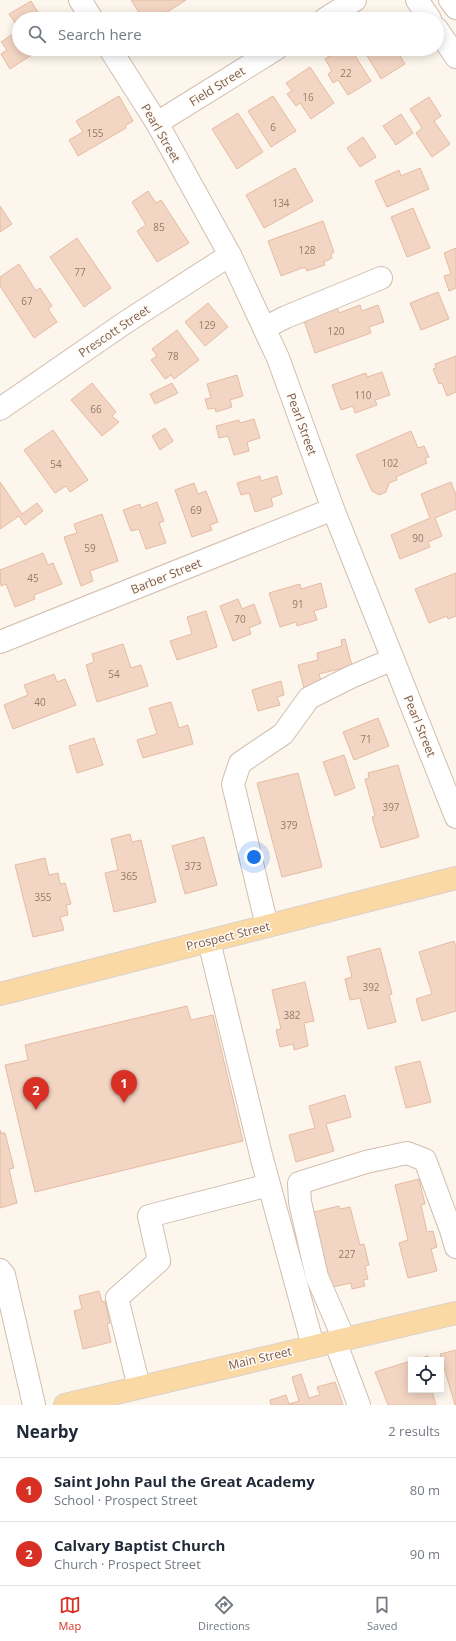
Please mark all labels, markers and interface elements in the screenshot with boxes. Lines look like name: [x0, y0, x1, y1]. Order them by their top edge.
search box: [12, 12, 444, 56]
icon: search: [26, 23, 48, 45]
text: Search here: [58, 24, 142, 44]
street label: Field Street: [186, 62, 248, 110]
house number: 22: [340, 66, 352, 80]
house number: 16: [302, 90, 314, 104]
street label: Pearl Street: [137, 101, 185, 165]
house number: 6: [270, 120, 276, 134]
house number: 155: [86, 126, 104, 140]
house number: 134: [272, 196, 290, 210]
house number: 85: [153, 220, 165, 234]
house number: 128: [298, 243, 316, 257]
house number: 77: [74, 265, 86, 279]
house number: 67: [21, 294, 33, 308]
street label: Prescott Street: [75, 301, 153, 361]
house number: 129: [198, 318, 216, 332]
house number: 120: [327, 324, 345, 338]
house number: 78: [167, 349, 179, 363]
house number: 110: [354, 388, 372, 402]
street label: Pearl Street: [283, 390, 321, 458]
house number: 66: [90, 402, 102, 416]
house number: 102: [381, 456, 399, 470]
house number: 54: [50, 457, 62, 471]
house number: 69: [190, 503, 202, 517]
house number: 90: [412, 531, 424, 545]
house number: 59: [84, 541, 96, 555]
street label: Barber Street: [128, 554, 204, 598]
house number: 45: [27, 571, 39, 585]
house number: 91: [292, 597, 304, 611]
house number: 70: [234, 612, 246, 626]
house number: 54: [108, 667, 120, 681]
street label: Pearl Street: [400, 693, 440, 759]
house number: 40: [34, 695, 46, 709]
house number: 71: [360, 732, 372, 746]
house number: 397: [382, 800, 400, 814]
house number: 379: [280, 818, 298, 832]
your location: [244, 847, 264, 867]
house number: 373: [184, 859, 202, 873]
house number: 365: [120, 869, 138, 883]
house number: 355: [34, 890, 52, 904]
street label: Prospect Street: [184, 917, 272, 955]
house number: 392: [362, 980, 380, 994]
house number: 382: [283, 1008, 301, 1022]
pin: 1: [111, 1070, 137, 1103]
pin: 2: [23, 1077, 49, 1110]
house number: 227: [338, 1247, 356, 1261]
street label: Main Street: [227, 1342, 293, 1374]
map controls: [408, 1357, 444, 1393]
button: locate: [408, 1357, 444, 1393]
text: Nearby: [16, 1420, 78, 1443]
text: 2 results: [388, 1422, 440, 1440]
text: Saint John Paul the Great Academy: [54, 1471, 315, 1491]
text: 1: [25, 1481, 33, 1499]
text: 80 m: [410, 1481, 440, 1499]
text: School · Prospect Street: [54, 1491, 197, 1509]
text: Calvary Baptist Church: [54, 1535, 225, 1555]
text: 2: [25, 1545, 33, 1563]
text: 90 m: [410, 1545, 440, 1563]
text: Church · Prospect Street: [54, 1555, 201, 1573]
tab: Map: [58, 1594, 81, 1633]
tab: Directions: [198, 1594, 250, 1633]
tab: Saved: [367, 1594, 398, 1633]

